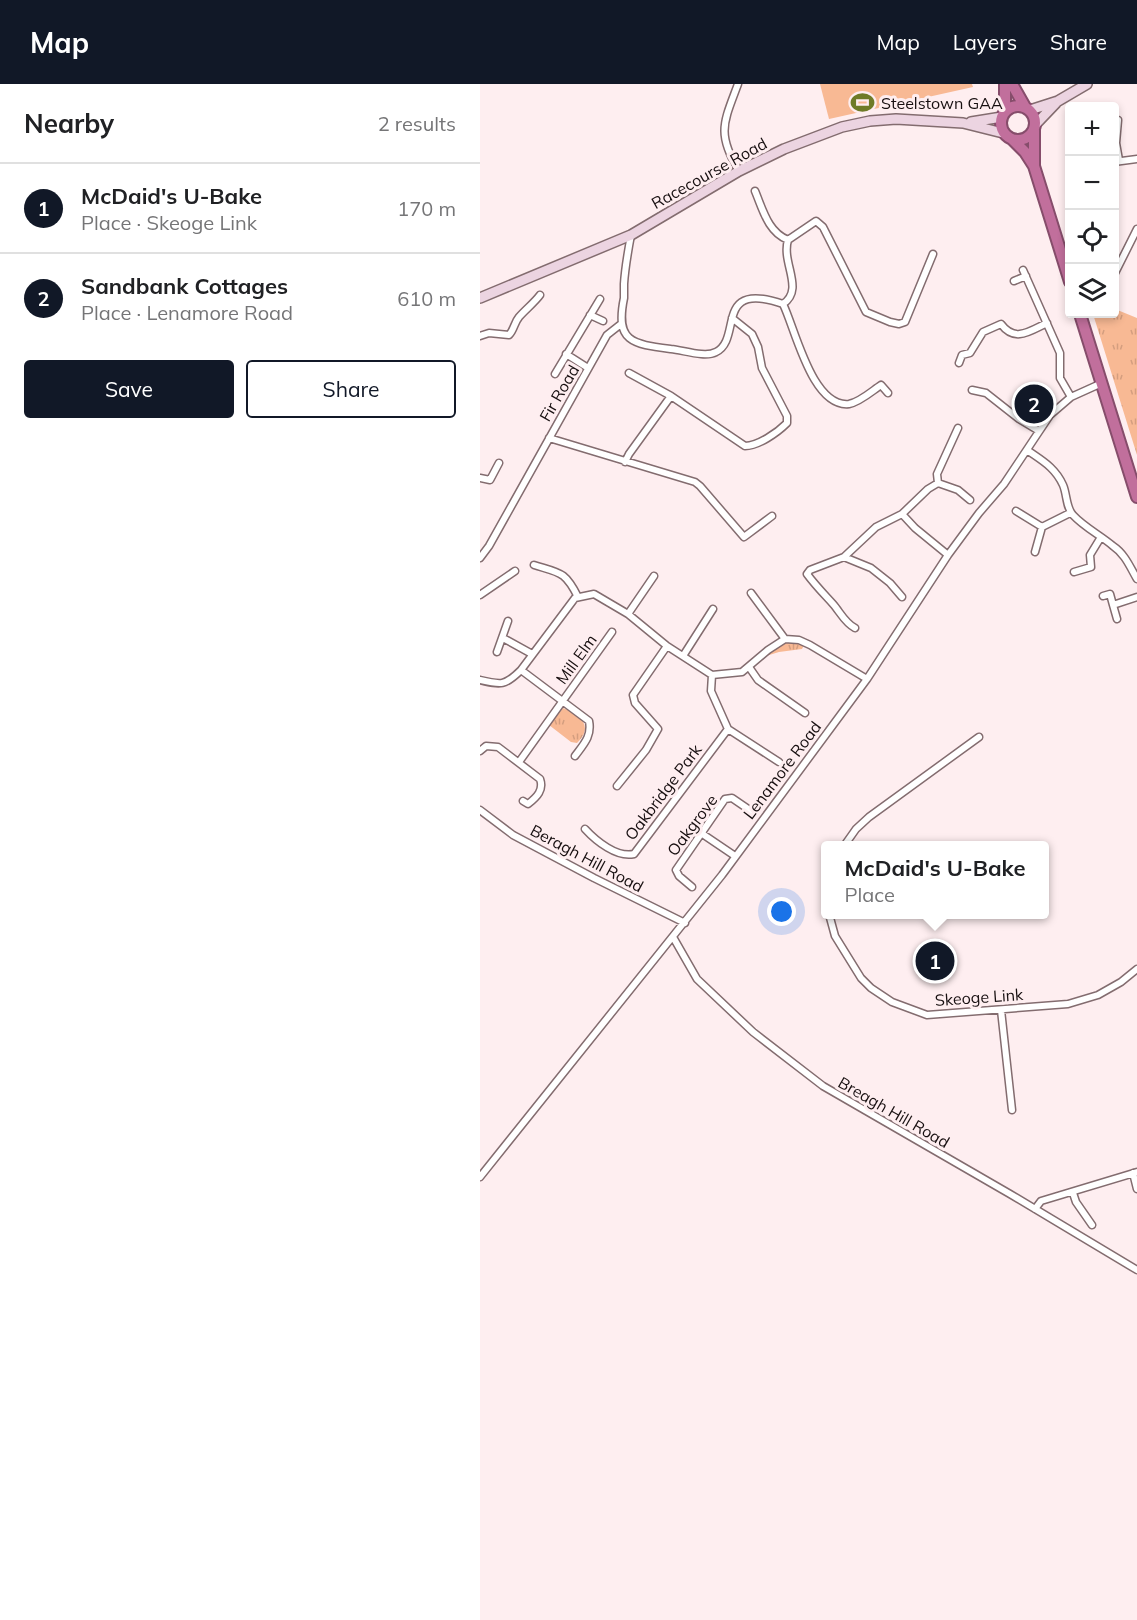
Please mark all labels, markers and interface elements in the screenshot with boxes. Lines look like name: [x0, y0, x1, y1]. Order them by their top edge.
text: Map: [30, 25, 89, 60]
text: Map: [877, 29, 920, 55]
text: Layers: [953, 29, 1017, 55]
text: Share: [1050, 29, 1107, 55]
sports icon: Steelstown GAA: [850, 90, 876, 116]
place label: Steelstown GAA: [881, 93, 1003, 113]
map controls: [1065, 102, 1119, 318]
button: +: [1065, 102, 1119, 156]
text: Nearby: [24, 107, 114, 140]
text: 2 results: [378, 111, 456, 136]
street label: Racecourse Road: [648, 133, 770, 213]
button: −: [1065, 156, 1119, 210]
text: McDaid's U-Bake: [81, 182, 262, 210]
text: 1: [38, 196, 50, 221]
text: 170 m: [397, 196, 456, 221]
text: Place · Skeoge Link: [81, 210, 257, 235]
button: locate: [1065, 210, 1119, 264]
button: layers: [1065, 264, 1119, 318]
text: Sandbank Cottages: [81, 272, 288, 300]
text: 2: [38, 286, 50, 311]
text: 610 m: [397, 286, 456, 311]
text: Place · Lenamore Road: [81, 300, 293, 325]
button: Save: [24, 360, 234, 418]
button: Share: [246, 360, 456, 418]
street label: Fir Road: [535, 361, 583, 425]
pin: 2: [1014, 382, 1054, 426]
street label: Mill Elm: [551, 630, 601, 688]
street label: Lenamore Road: [739, 717, 825, 823]
street label: Oakbridge Park: [620, 739, 706, 844]
street label: Oakgrove: [663, 790, 721, 860]
street label: Beragh Hill Road: [527, 820, 647, 896]
popup: [821, 841, 1049, 919]
text: McDaid's U-Bake: [844, 854, 1026, 882]
text: Place: [844, 882, 895, 907]
your location: [767, 897, 796, 926]
pin: 1: [916, 938, 954, 984]
street label: Skeoge Link: [934, 984, 1025, 1010]
street label: Breagh Hill Road: [835, 1072, 953, 1152]

